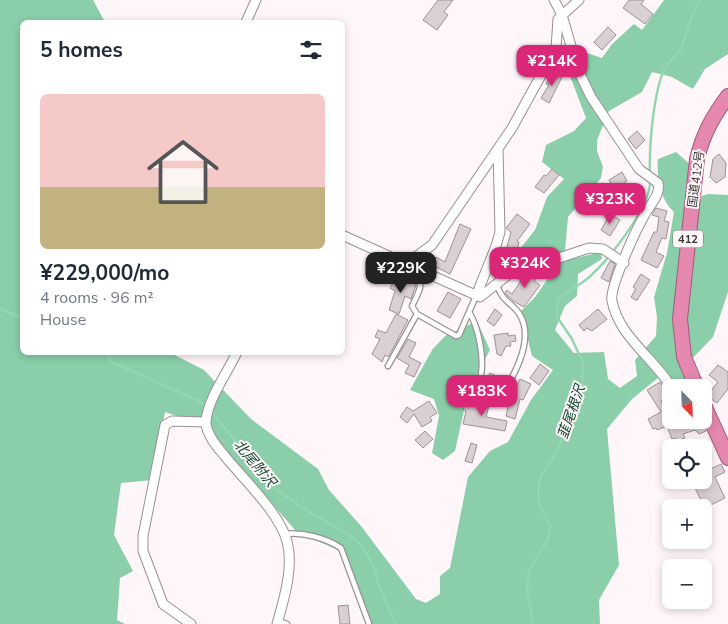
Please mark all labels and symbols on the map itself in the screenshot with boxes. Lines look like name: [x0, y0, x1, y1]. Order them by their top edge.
pin: ¥214K: [517, 44, 587, 87]
street label: 国道412号: [684, 149, 708, 209]
pin: ¥323K: [575, 182, 645, 225]
road number: 412: [673, 230, 703, 248]
pin: ¥324K: [490, 246, 560, 289]
pin: ¥229K: [366, 252, 436, 294]
pin: ¥183K: [447, 374, 517, 417]
north arrow: [662, 379, 712, 429]
water label: 韮尾根沢: [553, 381, 590, 442]
water label: 北尾附沢: [229, 436, 281, 492]

